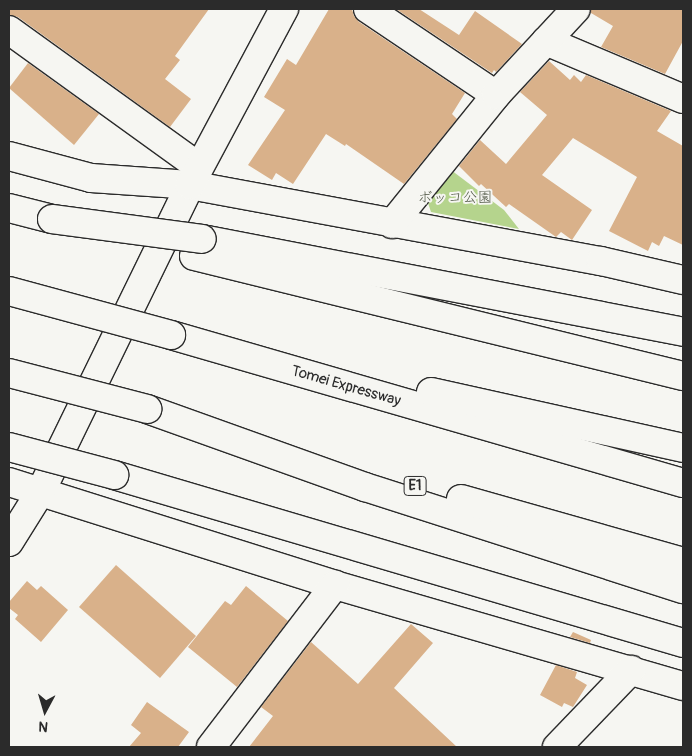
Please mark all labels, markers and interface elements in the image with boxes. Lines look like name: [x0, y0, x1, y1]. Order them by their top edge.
park label: ボッコ公園: [418, 189, 492, 207]
street label: Tomei Expressway: [289, 362, 403, 410]
road number: E1: [402, 474, 428, 498]
north arrow: [20, 686, 70, 736]
text: N: [38, 717, 49, 735]

